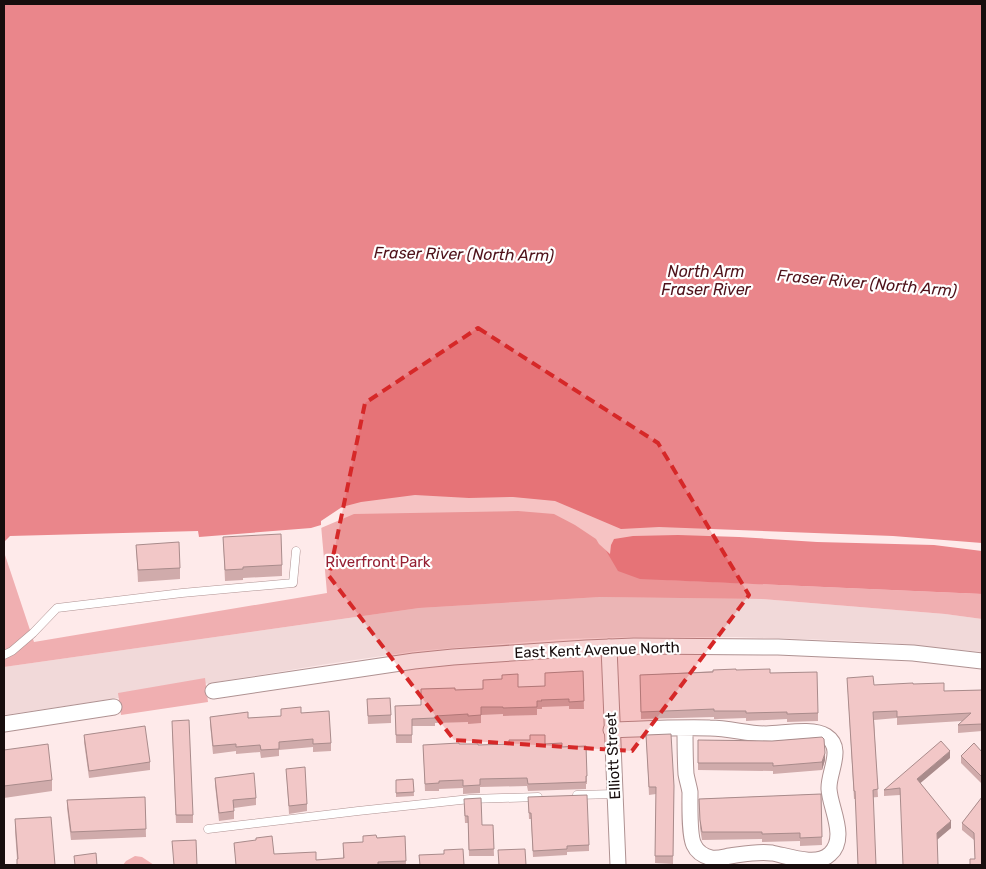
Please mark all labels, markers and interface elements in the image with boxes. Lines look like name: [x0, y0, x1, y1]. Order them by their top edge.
water label: Fraser River (North Arm): [374, 243, 555, 265]
water label: North Arm Fraser River: [661, 262, 752, 299]
water label: Fraser River (North Arm): [776, 266, 958, 300]
park label: Riverfront Park: [325, 553, 431, 571]
street label: East Kent Avenue North: [514, 638, 680, 662]
street label: Elliott Street: [602, 712, 624, 800]

